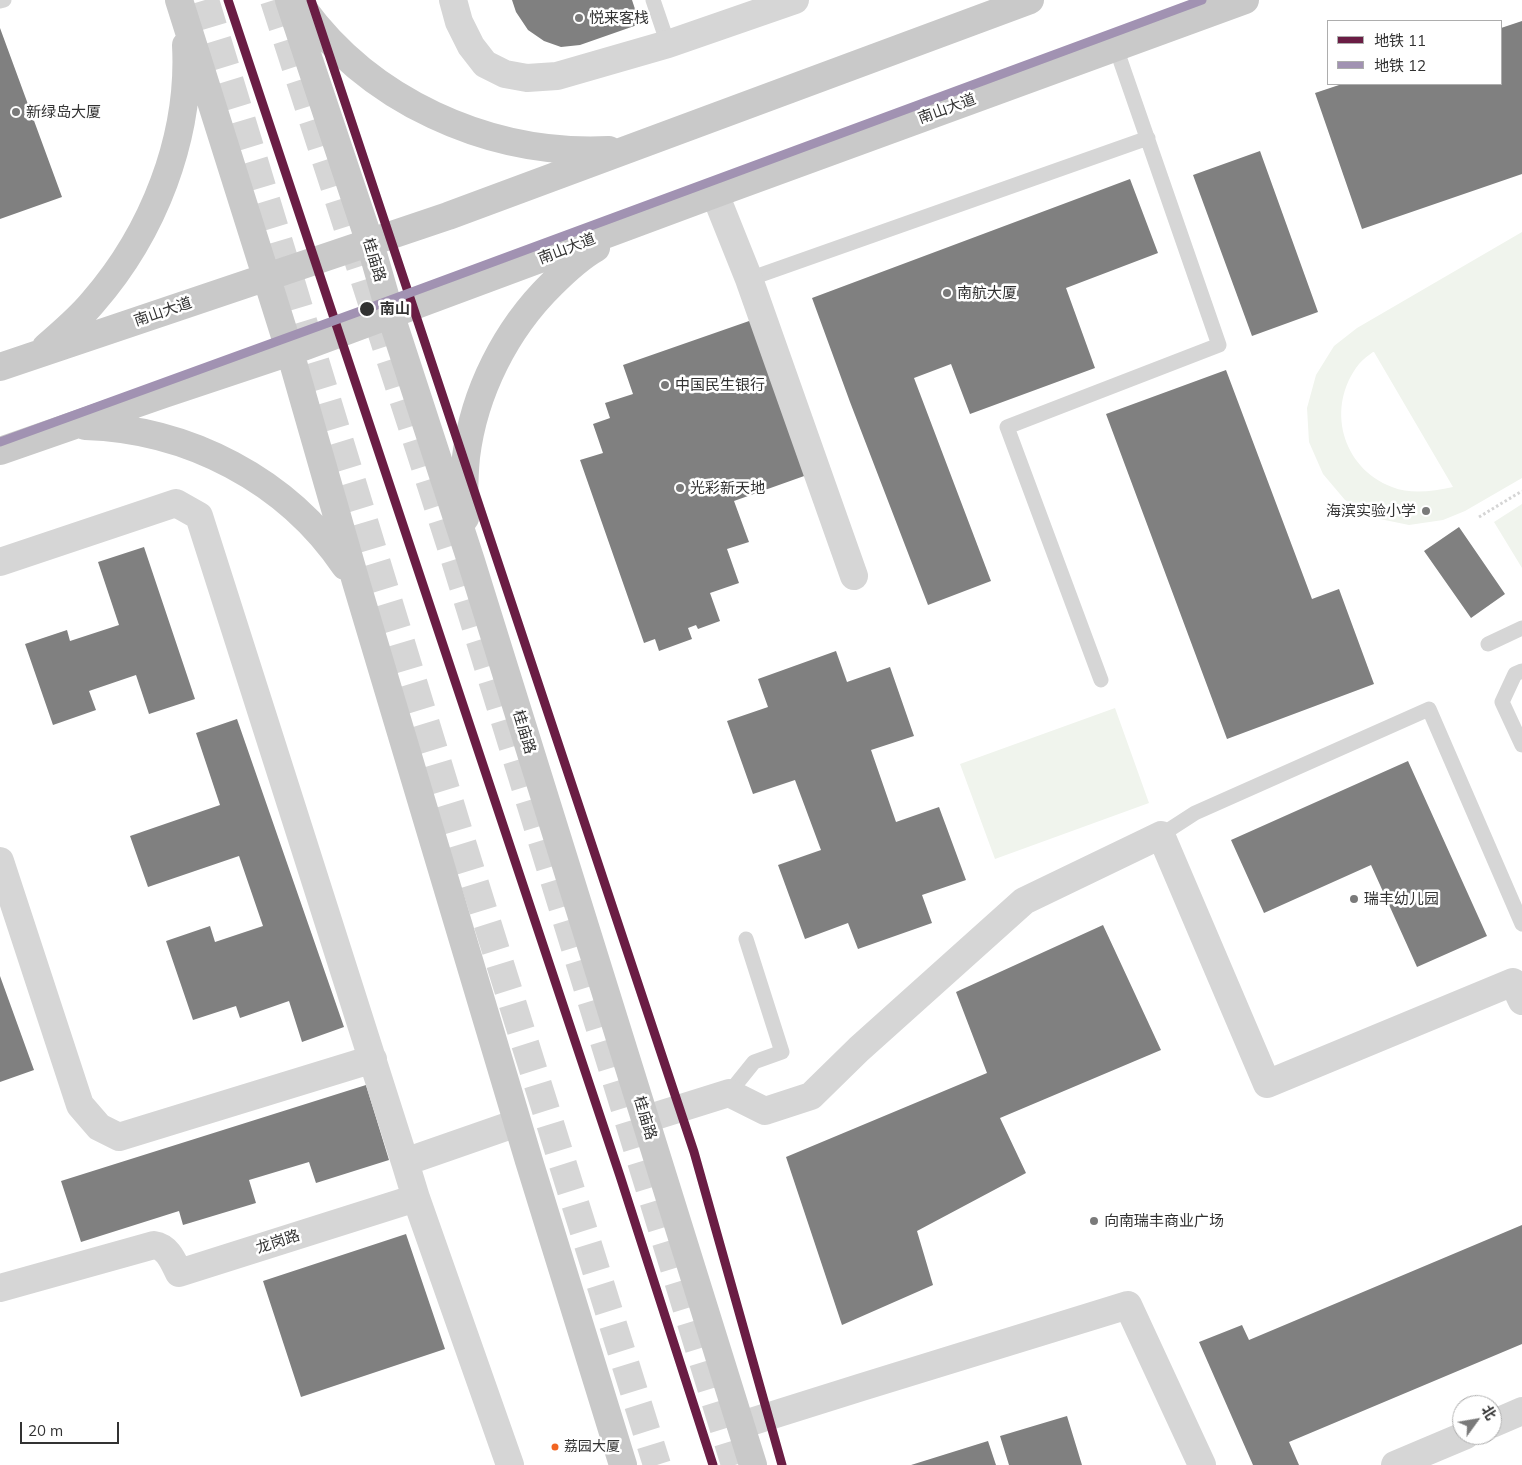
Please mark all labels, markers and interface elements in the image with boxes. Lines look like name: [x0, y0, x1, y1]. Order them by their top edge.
place label: 悦来客栈: [589, 9, 649, 27]
marker: 悦来客栈: [573, 12, 585, 24]
legend: [1327, 20, 1502, 85]
text: 地铁 11: [1374, 31, 1426, 50]
text: 地铁 12: [1374, 56, 1426, 75]
street label: 南山大道: [916, 90, 978, 128]
place label: 新绿岛大厦: [26, 103, 101, 121]
marker: 新绿岛大厦: [10, 106, 22, 118]
street label: 南山大道: [536, 230, 598, 268]
street label: 桂庙路: [359, 236, 389, 284]
place label: 南航大厦: [957, 284, 1017, 302]
marker: 南航大厦: [941, 287, 953, 299]
street label: 南山大道: [132, 294, 194, 330]
marker: 南山: [358, 300, 376, 318]
place label: 南山: [380, 300, 410, 318]
place label: 中国民生银行: [675, 376, 765, 394]
marker: 中国民生银行: [659, 379, 671, 391]
place label: 光彩新天地: [690, 479, 765, 497]
marker: 光彩新天地: [674, 482, 686, 494]
place label: 海滨实验小学: [1326, 502, 1416, 520]
marker: 海滨实验小学: [1420, 505, 1432, 517]
street label: 桂庙路: [509, 708, 539, 756]
place label: 瑞丰幼儿园: [1364, 890, 1439, 908]
marker: 瑞丰幼儿园: [1348, 893, 1360, 905]
street label: 桂庙路: [630, 1094, 660, 1142]
place label: 向南瑞丰商业广场: [1104, 1212, 1224, 1230]
marker: 向南瑞丰商业广场: [1088, 1215, 1100, 1227]
street label: 龙岗路: [254, 1226, 302, 1258]
north arrow: [1452, 1395, 1502, 1445]
text: 北: [1478, 1402, 1500, 1423]
scale bar: [22, 1412, 121, 1444]
text: 20 m: [28, 1421, 63, 1440]
place label: 荔园大厦: [564, 1439, 620, 1455]
marker: 荔园大厦: [550, 1442, 560, 1452]

